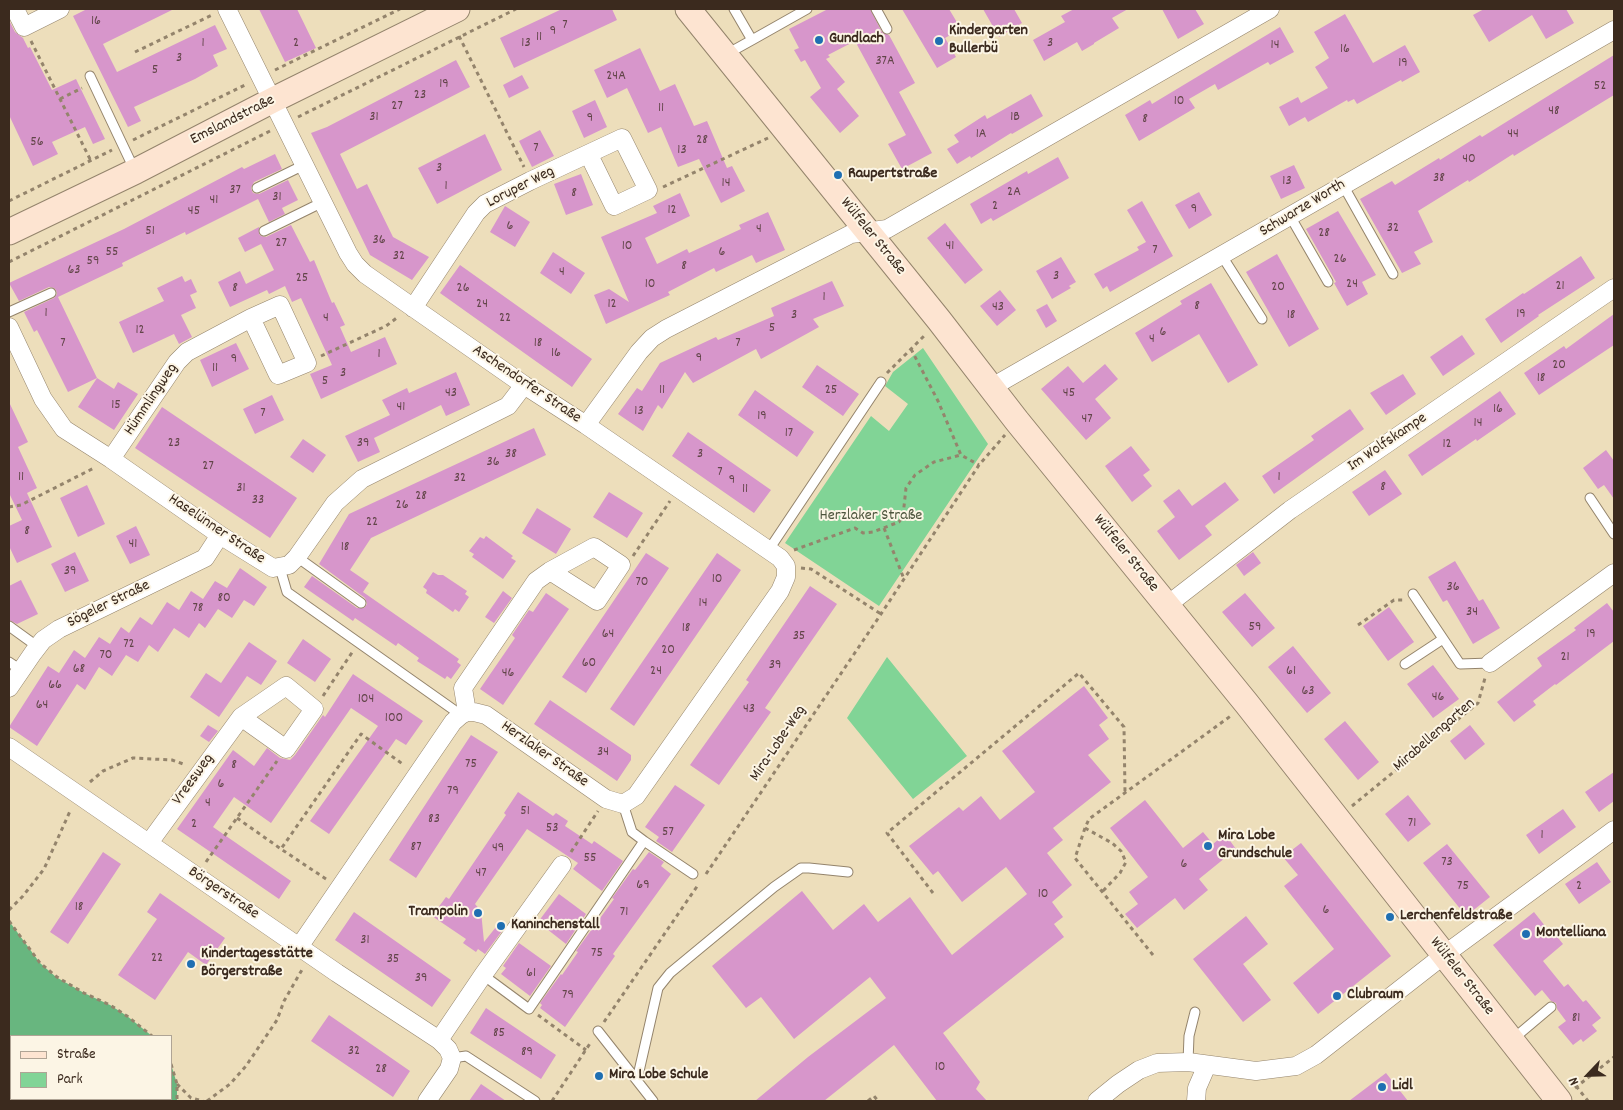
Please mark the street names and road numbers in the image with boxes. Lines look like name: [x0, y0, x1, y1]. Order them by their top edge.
street label: Emslandstraße: [188, 92, 278, 150]
street label: Loruper Weg: [484, 163, 558, 213]
street label: Schwarze Worth: [1257, 176, 1349, 242]
street label: Wülfeler Straße: [835, 194, 909, 280]
street label: Aschendorfer Straße: [468, 341, 584, 429]
street label: Hümmlingweg: [121, 360, 183, 440]
street label: Im Wolfskampe: [1345, 409, 1431, 477]
street label: Haselünner Straße: [164, 491, 268, 569]
street label: Wülfeler Straße: [1088, 511, 1162, 597]
street label: Sögeler Straße: [64, 577, 154, 633]
street label: Mirabellengarten: [1390, 695, 1480, 777]
street label: Mira-Lobe-Weg: [747, 702, 811, 786]
street label: Herzlaker Straße: [496, 718, 592, 792]
street label: Vreesweg: [169, 751, 219, 809]
street label: Börgerstraße: [184, 863, 262, 925]
street label: Wülfeler Straße: [1424, 934, 1498, 1020]

